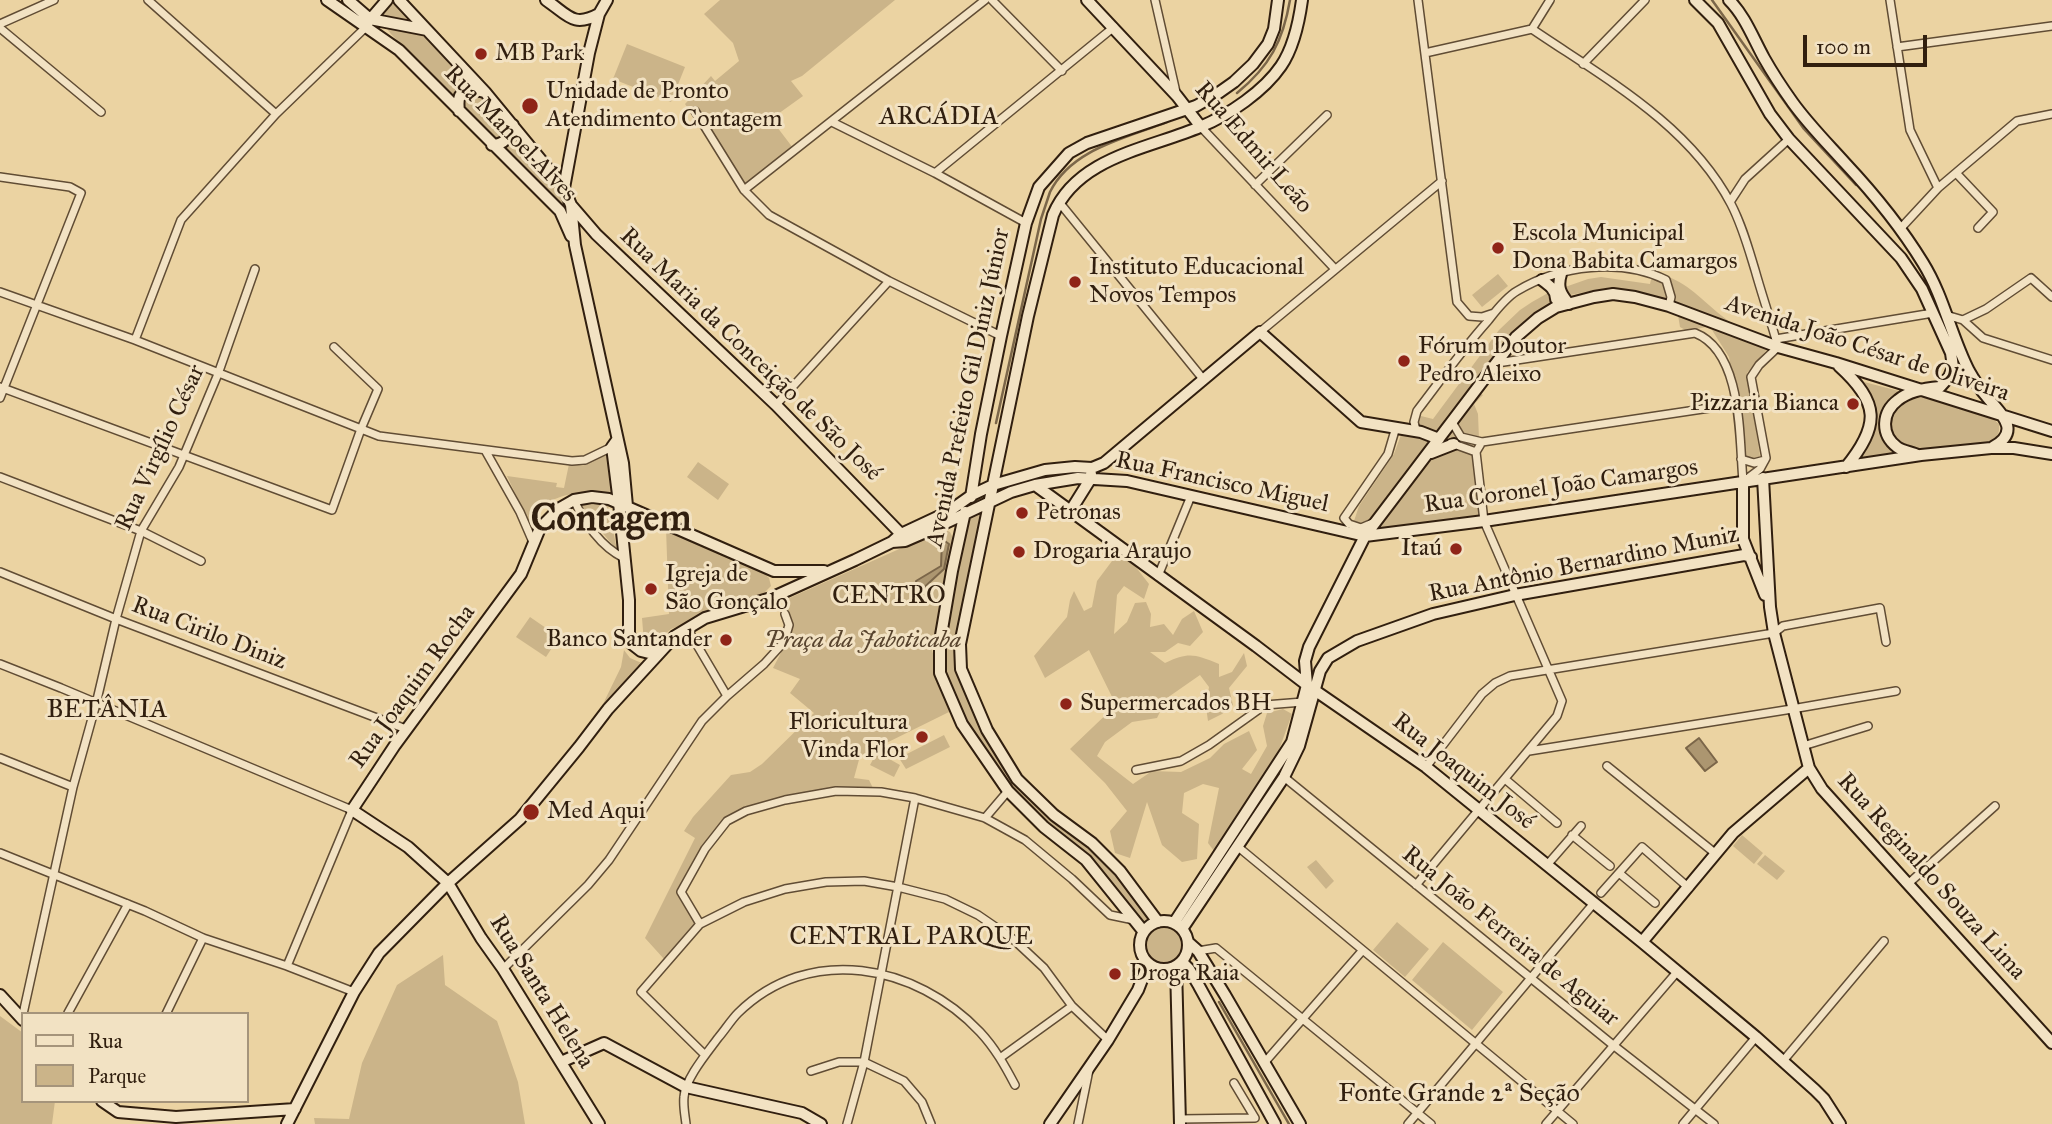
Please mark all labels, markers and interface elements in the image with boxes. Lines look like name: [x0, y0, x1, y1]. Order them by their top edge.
scale bar: [1807, 21, 1931, 65]
text: 100 m: [1816, 34, 1871, 60]
place label: MB Park: [495, 40, 584, 68]
marker: MB Park: [473, 46, 489, 62]
street label: Rua Manoel Alves: [438, 60, 582, 208]
street label: Rua Edmir Leão: [1188, 76, 1318, 220]
place label: Unidade de Pronto Atendimento Contagem: [546, 78, 782, 134]
marker: Unidade de Pronto Atendimento Contagem: [520, 96, 540, 116]
district label: ARCÁDIA: [873, 102, 1005, 134]
place label: Escola Municipal Dona Babita Camargos: [1512, 220, 1737, 276]
street label: Rua Maria da Conceição de São José: [613, 222, 887, 488]
street label: Avenida Prefeito Gil Diniz Júnior: [921, 226, 1017, 550]
marker: Escola Municipal Dona Babita Camargos: [1490, 240, 1506, 256]
place label: Instituto Educacional Novos Tempos: [1089, 254, 1304, 310]
marker: Instituto Educacional Novos Tempos: [1067, 274, 1083, 290]
street label: Avenida João César de Oliveira: [1721, 289, 2013, 409]
place label: Fórum Doutor Pedro Aleixo: [1418, 333, 1566, 389]
marker: Fórum Doutor Pedro Aleixo: [1396, 353, 1412, 369]
street label: Rua Virgílio César: [110, 361, 212, 535]
place label: Pizzaria Bianca: [1690, 390, 1839, 418]
marker: Pizzaria Bianca: [1845, 396, 1861, 412]
street label: Rua Francisco Miguel: [1113, 446, 1331, 520]
street label: Rua Coronel João Camargos: [1422, 454, 1700, 520]
district label: Contagem: [531, 498, 691, 544]
place label: Petronas: [1036, 499, 1121, 527]
marker: Petronas: [1014, 505, 1030, 521]
street label: Rua Antônio Bernardino Muniz: [1426, 521, 1742, 609]
place label: Itaú: [1401, 535, 1442, 563]
place label: Drogaria Araujo: [1033, 538, 1192, 566]
marker: Itaú: [1448, 541, 1464, 557]
marker: Drogaria Araujo: [1011, 544, 1027, 560]
place label: Igreja de São Gonçalo: [665, 561, 788, 617]
marker: Igreja de São Gonçalo: [643, 581, 659, 597]
district label: CENTRO: [827, 581, 951, 613]
street label: Rua Cirilo Diniz: [128, 591, 290, 677]
street label: Rua Joaquim Rocha: [344, 600, 482, 774]
place label: Banco Santander: [546, 626, 712, 654]
park label: Praça da Jaboticaba: [765, 627, 961, 655]
marker: Banco Santander: [718, 632, 734, 648]
place label: Supermercados BH: [1080, 690, 1271, 718]
district label: BETÂNIA: [40, 695, 174, 727]
marker: Supermercados BH: [1058, 696, 1074, 712]
street label: Rua Joaquim José: [1386, 707, 1540, 837]
place label: Floricultura Vinda Flor: [788, 709, 908, 765]
marker: Floricultura Vinda Flor: [914, 729, 930, 745]
street label: Rua Reginaldo Souza Lima: [1831, 768, 2031, 986]
place label: Med Aqui: [547, 798, 646, 826]
marker: Med Aqui: [521, 802, 541, 822]
street label: Rua João Ferreira de Aguiar: [1396, 841, 1624, 1033]
street label: Rua Santa Helena: [482, 910, 600, 1074]
district label: CENTRAL PARQUE: [777, 922, 1045, 954]
place label: Droga Raia: [1129, 960, 1239, 988]
marker: Droga Raia: [1107, 966, 1123, 982]
legend: [21, 1012, 248, 1103]
text: Rua: [88, 1028, 123, 1054]
text: Parque: [88, 1063, 146, 1089]
district label: Fonte Grande 2ª Seção: [1338, 1079, 1580, 1111]

